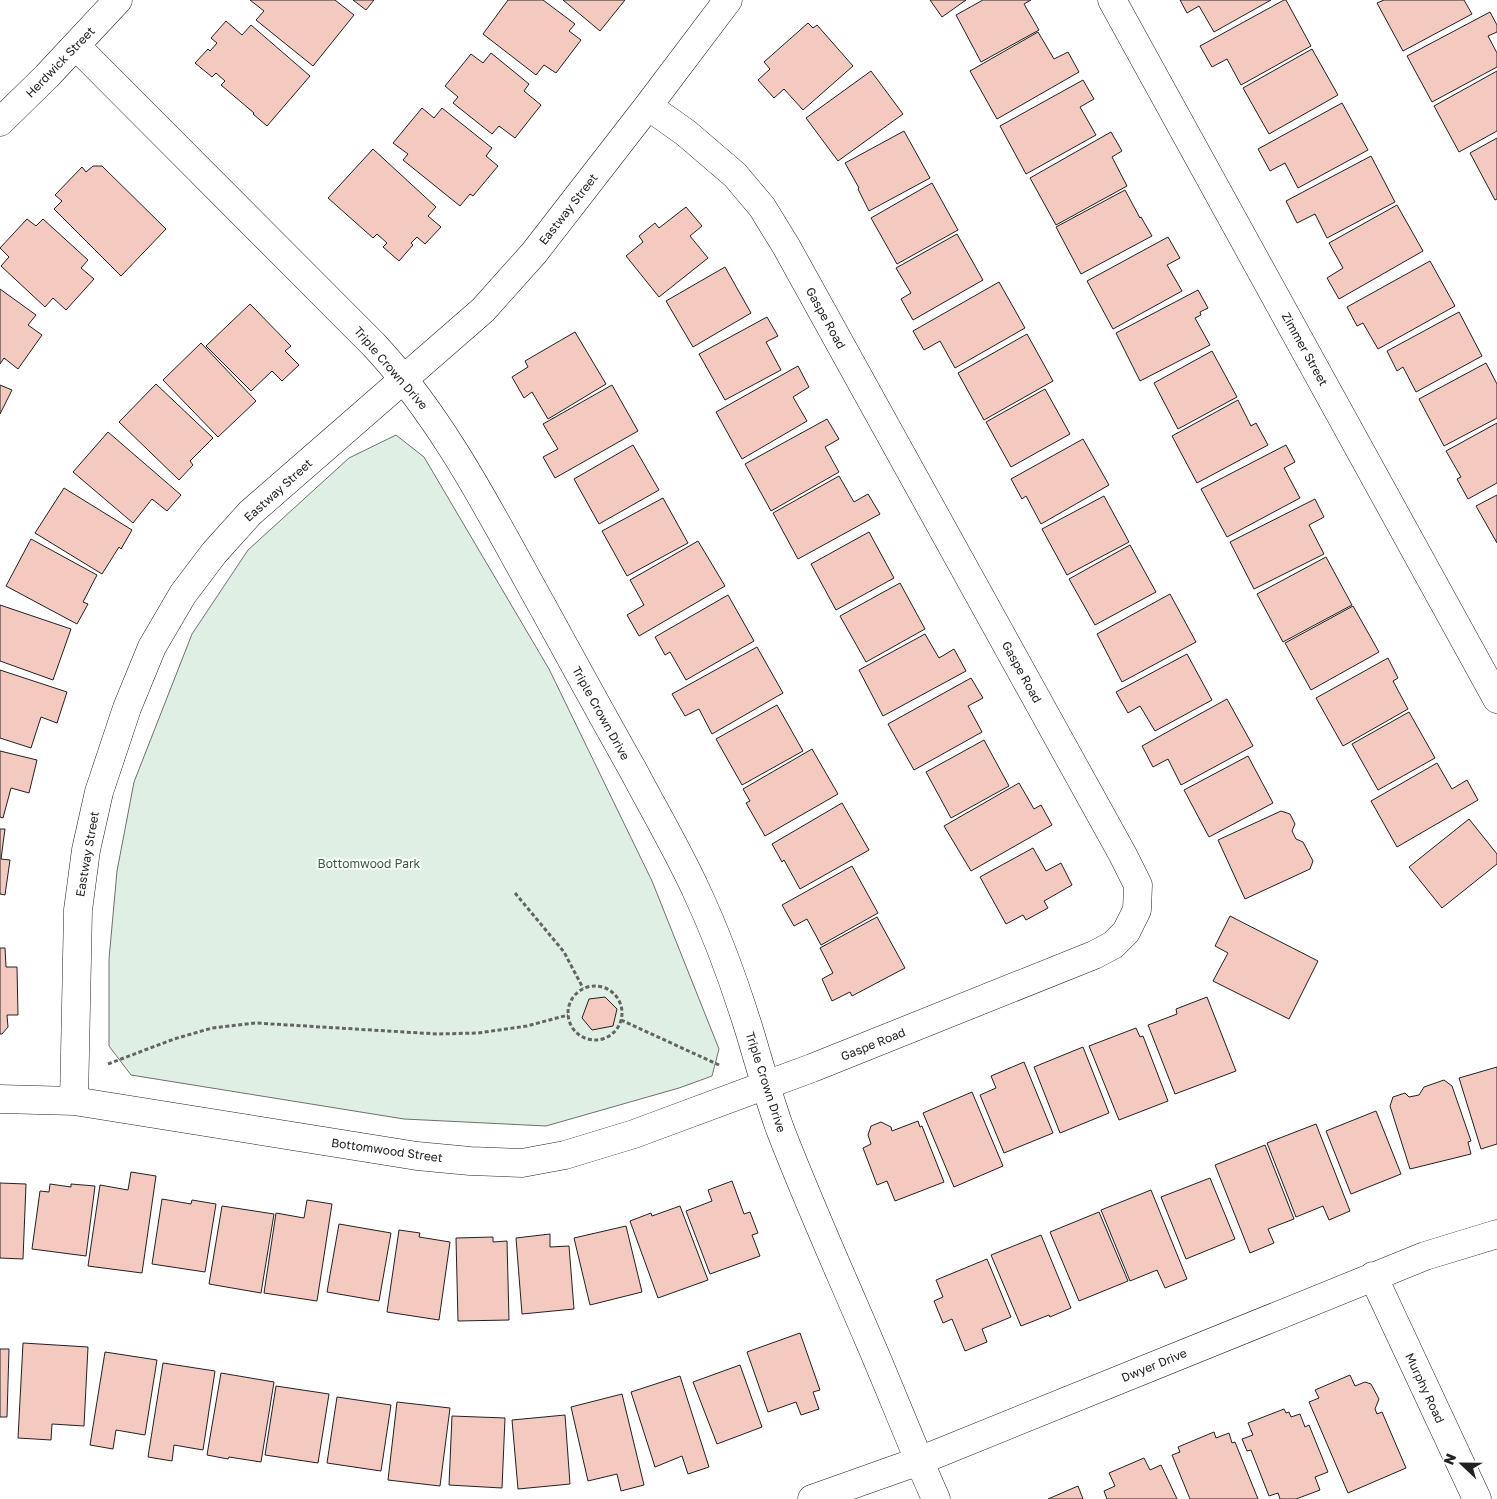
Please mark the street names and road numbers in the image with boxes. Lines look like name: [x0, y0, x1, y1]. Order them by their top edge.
street label: Herdwick Street: [22, 23, 98, 101]
street label: Eastway Street: [535, 170, 601, 248]
street label: Gaspe Road: [803, 284, 849, 352]
street label: Zimmer Street: [1279, 310, 1331, 389]
street label: Triple Crown Drive: [351, 323, 431, 413]
street label: Eastway Street: [241, 455, 315, 525]
street label: Gaspe Road: [999, 638, 1045, 706]
street label: Triple Crown Drive: [569, 663, 633, 763]
street label: Eastway Street: [72, 810, 102, 898]
street label: Gaspe Road: [839, 1024, 907, 1064]
street label: Triple Crown Drive: [743, 1030, 789, 1134]
street label: Bottomwood Street: [330, 1135, 444, 1165]
street label: Dwyer Drive: [1119, 1345, 1189, 1385]
street label: Murphy Road: [1402, 1350, 1448, 1426]

